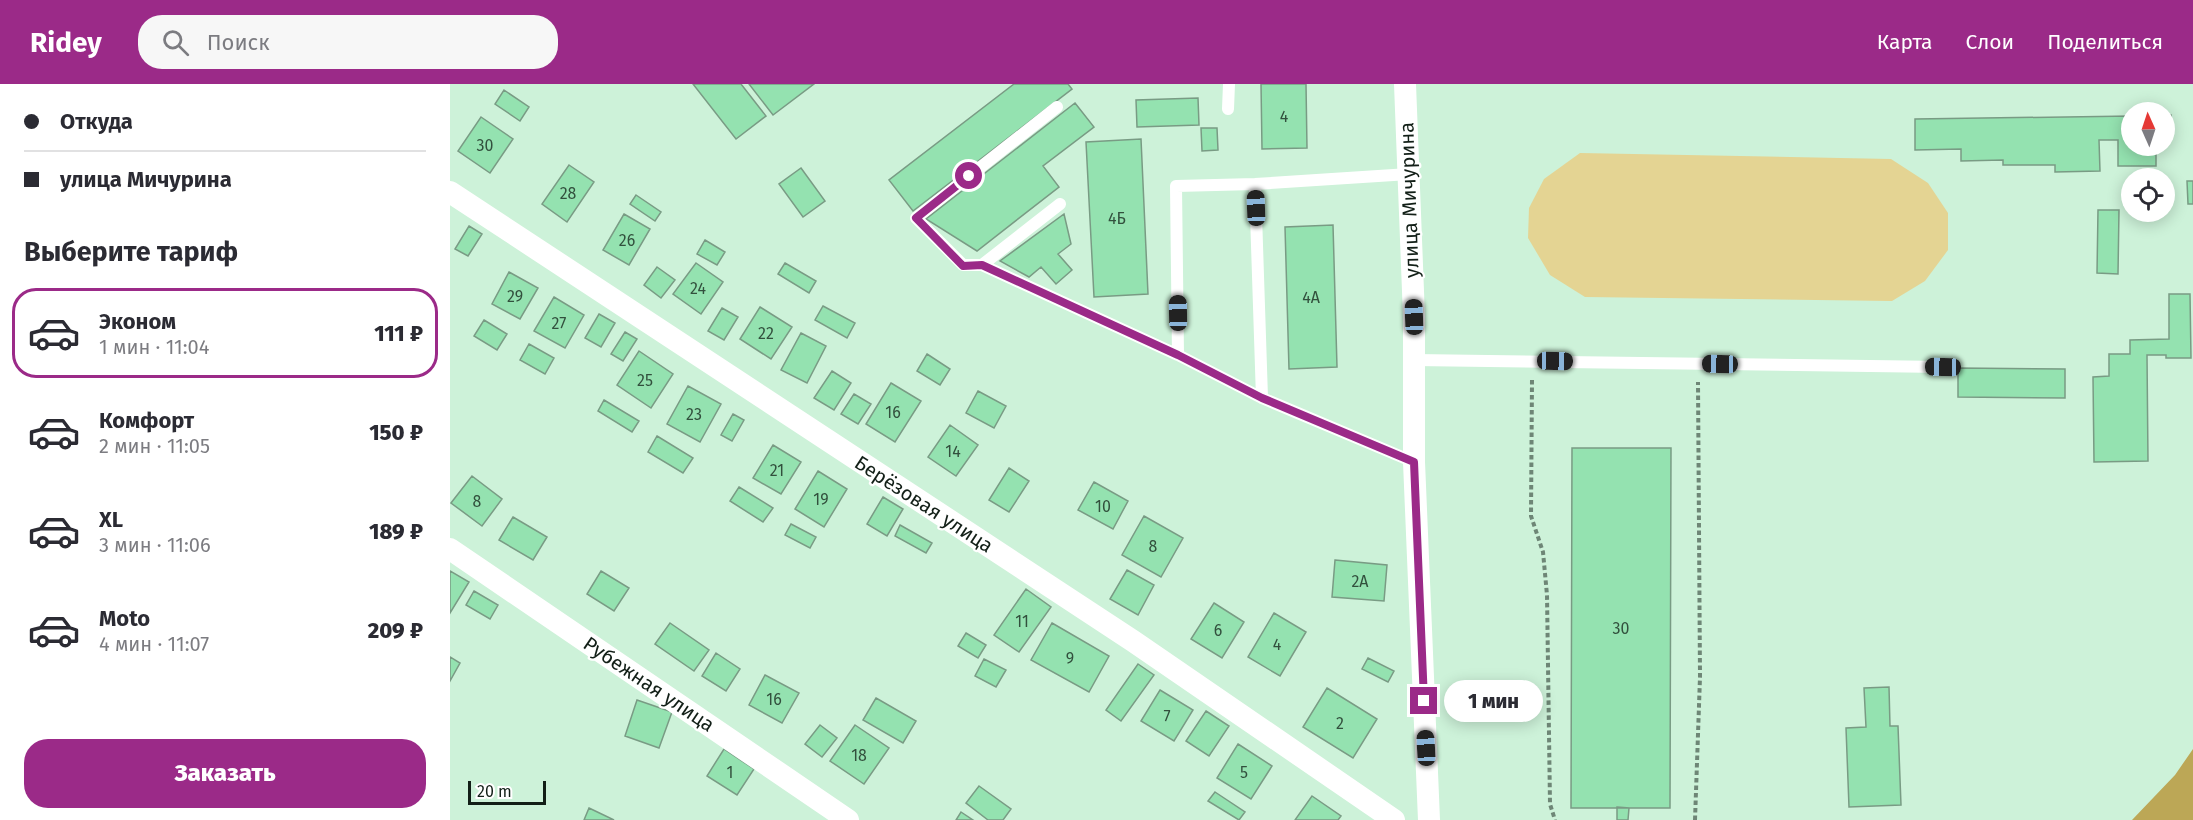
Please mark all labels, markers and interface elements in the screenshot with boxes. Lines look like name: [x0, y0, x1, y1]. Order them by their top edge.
search box: [138, 15, 558, 69]
text: Ridey: [30, 26, 102, 59]
icon: search: [159, 26, 192, 59]
text: Поиск: [207, 29, 270, 56]
text: Карта: [1877, 29, 1933, 55]
text: Слои: [1966, 29, 2014, 55]
text: Поделиться: [2047, 29, 2163, 55]
north arrow: [2121, 102, 2175, 156]
map controls: [2121, 102, 2175, 222]
house number: 4: [1280, 107, 1289, 126]
text: Откуда: [60, 108, 133, 135]
street label: улица Мичурина: [1394, 122, 1424, 278]
house number: 30: [477, 136, 494, 155]
route start: [955, 162, 982, 189]
text: улица Мичурина: [60, 166, 232, 193]
button: locate: [2121, 168, 2175, 222]
house number: 28: [560, 184, 577, 203]
car: [1246, 190, 1266, 226]
house number: 4Б: [1108, 209, 1126, 228]
house number: 26: [619, 231, 635, 250]
text: Выберите тариф: [24, 236, 238, 268]
house number: 24: [690, 279, 706, 298]
house number: 29: [507, 287, 523, 306]
house number: 4А: [1302, 288, 1321, 307]
car: [1169, 295, 1187, 331]
car: [1404, 299, 1424, 335]
icon: car: [27, 306, 81, 360]
text: Эконом: [99, 308, 176, 335]
house number: 27: [552, 314, 566, 333]
text: 111 ₽: [374, 320, 423, 347]
house number: 22: [758, 324, 774, 343]
text: 1 мин · 11:04: [99, 335, 209, 359]
car: [1537, 352, 1573, 370]
car: [1702, 355, 1738, 373]
car: [1925, 358, 1961, 376]
house number: 25: [637, 371, 653, 390]
house number: 16: [885, 403, 901, 422]
icon: car: [27, 405, 81, 459]
house number: 23: [686, 405, 702, 424]
text: Комфорт: [99, 407, 194, 434]
text: 150 ₽: [369, 419, 423, 446]
text: 2 мин · 11:05: [99, 434, 210, 458]
house number: 14: [945, 442, 961, 461]
street label: Берёзовая улица: [850, 450, 998, 558]
house number: 21: [770, 461, 784, 480]
house number: 19: [813, 490, 829, 509]
house number: 8: [473, 492, 482, 511]
house number: 10: [1095, 497, 1111, 516]
icon: car: [27, 504, 81, 558]
text: XL: [99, 506, 123, 533]
text: 189 ₽: [369, 518, 423, 545]
text: 3 мин · 11:06: [99, 533, 211, 557]
house number: 8: [1149, 537, 1158, 556]
house number: 2А: [1351, 572, 1369, 591]
icon: car: [27, 603, 81, 657]
text: Moto: [99, 605, 150, 632]
house number: 11: [1015, 612, 1029, 631]
text: 209 ₽: [368, 617, 423, 644]
house number: 30: [1613, 619, 1630, 638]
house number: 6: [1214, 621, 1222, 640]
street label: Рубежная улица: [579, 631, 719, 737]
text: 4 мин · 11:07: [99, 632, 209, 656]
house number: 4: [1273, 635, 1282, 654]
house number: 9: [1066, 649, 1074, 668]
callout: 1 мин: [1445, 680, 1544, 722]
route end: [1410, 687, 1437, 714]
text: 1 мин: [1468, 689, 1519, 713]
house number: 16: [766, 690, 782, 709]
house number: 7: [1163, 707, 1171, 726]
house number: 2: [1336, 714, 1344, 733]
car: [1416, 730, 1436, 766]
button: Заказать: [24, 739, 426, 808]
house number: 18: [851, 746, 867, 765]
house number: 1: [727, 763, 733, 782]
house number: 5: [1240, 763, 1248, 782]
scale bar: [468, 778, 546, 806]
text: 20 m: [477, 782, 512, 801]

